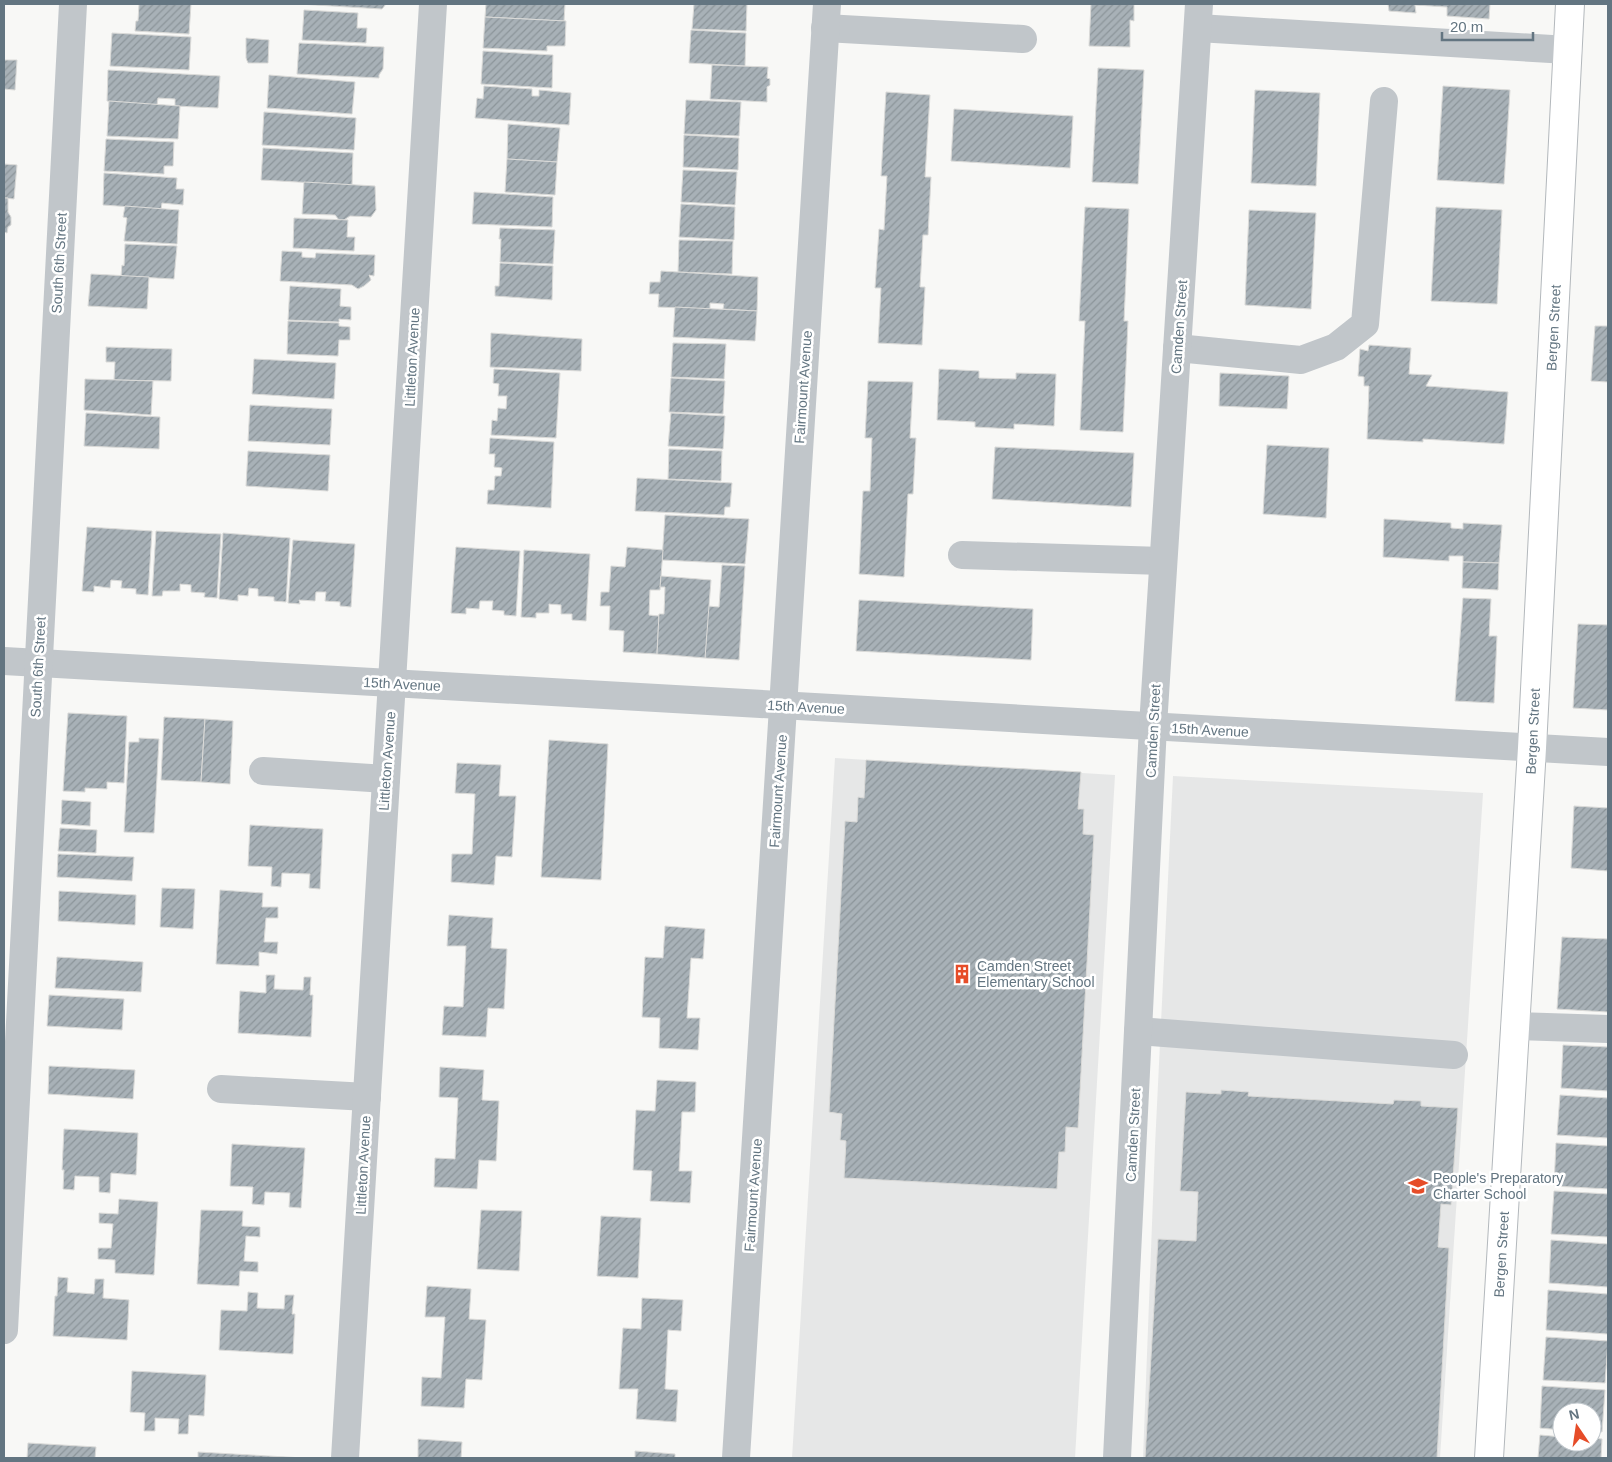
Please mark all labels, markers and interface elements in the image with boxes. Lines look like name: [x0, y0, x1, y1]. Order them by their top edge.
scale bar: [1442, 10, 1533, 42]
text: 20 m: [1450, 18, 1483, 35]
street label: South 6th Street: [48, 212, 70, 314]
street label: Camden Street: [1168, 279, 1190, 375]
street label: Bergen Street: [1543, 284, 1564, 371]
street label: Littleton Avenue: [401, 307, 423, 407]
street label: Fairmount Avenue: [791, 330, 815, 444]
street label: South 6th Street: [27, 616, 49, 718]
street label: 15th Avenue: [363, 674, 441, 694]
street label: Camden Street: [1143, 683, 1163, 778]
street label: Bergen Street: [1522, 688, 1543, 775]
street label: 15th Avenue: [767, 697, 845, 717]
street label: Littleton Avenue: [376, 711, 398, 811]
street label: 15th Avenue: [1171, 720, 1249, 740]
street label: Fairmount Avenue: [766, 734, 790, 848]
place label: Camden Street Elementary School: [977, 958, 1095, 990]
building icon: Camden Street Elementary School: [951, 963, 973, 985]
street label: Camden Street: [1123, 1087, 1143, 1182]
street label: Littleton Avenue: [352, 1115, 374, 1215]
street label: Fairmount Avenue: [741, 1138, 765, 1252]
place label: People's Preparatory Charter School: [1433, 1170, 1563, 1202]
school or university icon: People's Preparatory Charter School: [1407, 1175, 1429, 1197]
street label: Bergen Street: [1491, 1211, 1512, 1298]
north arrow: [1552, 1402, 1602, 1452]
text: N: [1567, 1405, 1581, 1423]

